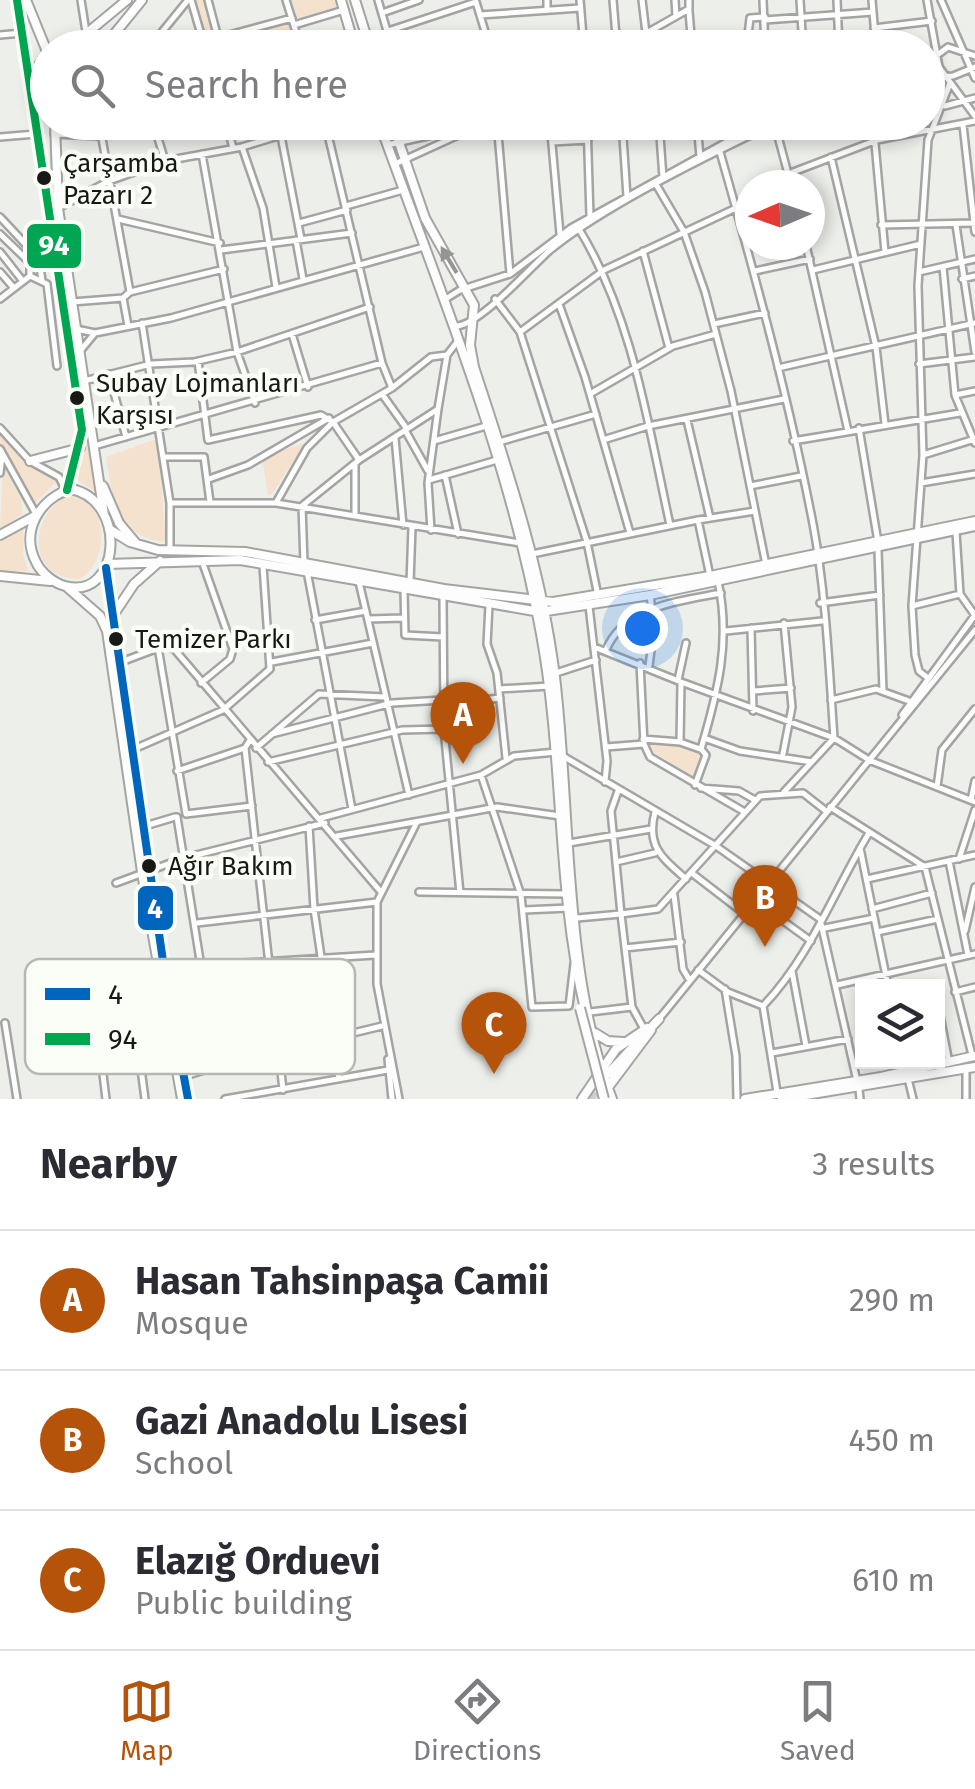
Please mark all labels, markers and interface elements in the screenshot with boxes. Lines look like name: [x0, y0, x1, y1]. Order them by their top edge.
search box: [30, 30, 945, 140]
icon: search: [65, 58, 120, 113]
text: Search here: [145, 62, 348, 108]
place label: Çarşamba Pazarı 2: [63, 148, 179, 211]
marker: Çarşamba Pazarı 2: [34, 168, 54, 188]
north arrow: [735, 170, 825, 260]
line badge: 94: [25, 222, 83, 270]
text: 94: [38, 229, 70, 262]
one-way arrow: [441, 246, 458, 274]
place label: Subay Lojmanları Karşısı: [96, 368, 299, 431]
marker: Subay Lojmanları Karşısı: [67, 388, 87, 408]
your location: [617, 603, 668, 654]
place label: Temizer Parkı: [135, 624, 292, 655]
marker: Temizer Parkı: [106, 629, 126, 649]
pin: A: [430, 682, 496, 764]
place label: Ağır Bakım: [168, 851, 294, 882]
marker: Ağır Bakım: [139, 856, 159, 876]
pin: B: [732, 864, 798, 947]
line badge: 4: [136, 884, 175, 932]
text: 4: [147, 892, 163, 925]
legend: [25, 959, 355, 1074]
text: 4: [108, 978, 123, 1011]
map controls: [855, 979, 945, 1069]
button: layers: [855, 979, 945, 1069]
pin: C: [462, 992, 526, 1074]
text: 94: [108, 1023, 137, 1056]
text: Nearby: [40, 1139, 177, 1189]
text: 3 results: [812, 1145, 935, 1183]
text: Hasan Tahsinpaşa Camii: [135, 1258, 549, 1304]
text: A: [63, 1281, 82, 1319]
text: 290 m: [849, 1281, 935, 1319]
text: Mosque: [135, 1304, 249, 1342]
text: Gazi Anadolu Lisesi: [135, 1398, 468, 1444]
text: B: [63, 1421, 82, 1459]
text: 450 m: [849, 1421, 935, 1459]
text: School: [135, 1444, 233, 1482]
text: Elazığ Orduevi: [135, 1538, 380, 1584]
text: C: [63, 1561, 82, 1599]
text: 610 m: [852, 1561, 935, 1599]
text: Public building: [135, 1584, 352, 1622]
tab: Map: [119, 1674, 174, 1767]
tab: Directions: [413, 1674, 541, 1767]
tab: Saved: [780, 1674, 856, 1767]

